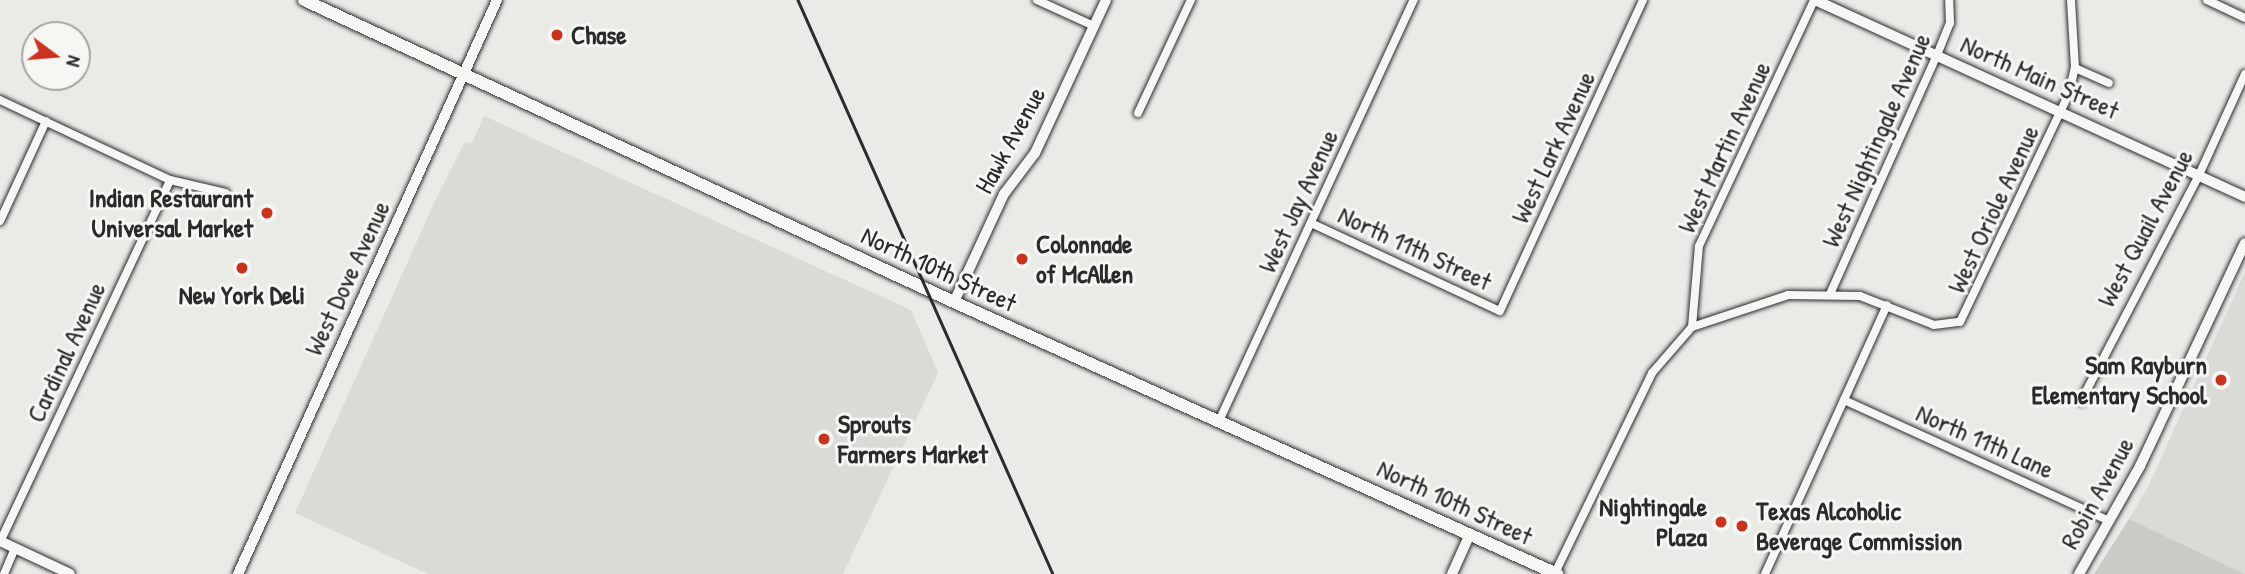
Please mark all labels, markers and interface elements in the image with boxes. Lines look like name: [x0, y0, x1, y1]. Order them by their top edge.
place label: Chase: [571, 19, 627, 51]
north arrow: [21, 21, 91, 91]
marker: Chase: [549, 27, 565, 43]
street label: West Nightingale Avenue: [1815, 28, 1937, 252]
street label: North Main Street: [1956, 28, 2124, 126]
text: N: [60, 53, 88, 70]
street label: West Martin Avenue: [1671, 56, 1777, 238]
street label: West Lark Avenue: [1504, 66, 1602, 228]
street label: Hawk Avenue: [968, 81, 1052, 199]
street label: West Oriole Avenue: [1941, 120, 2045, 298]
street label: West Jay Avenue: [1251, 125, 1345, 277]
street label: West Quail Avenue: [2090, 144, 2200, 312]
place label: Indian Restaurant Universal Market: [89, 182, 253, 244]
street label: West Dove Avenue: [298, 196, 396, 360]
street label: North 11th Street: [1333, 199, 1497, 297]
marker: Indian Restaurant Universal Market: [259, 205, 275, 221]
street label: North 10th Street: [856, 219, 1022, 319]
place label: Colonnade of McAllen: [1036, 228, 1133, 290]
marker: Colonnade of McAllen: [1014, 251, 1030, 267]
marker: New York Deli: [234, 260, 250, 276]
street label: Cardinal Avenue: [20, 277, 112, 427]
place label: New York Deli: [179, 279, 305, 311]
place label: Sam Rayburn Elementary School: [2032, 349, 2207, 410]
marker: Sam Rayburn Elementary School: [2213, 372, 2229, 388]
street label: North 11th Lane: [1912, 397, 2058, 485]
place label: Sprouts Farmers Market: [838, 408, 988, 470]
marker: Sprouts Farmers Market: [816, 431, 832, 447]
street label: Robin Avenue: [2054, 432, 2140, 554]
street label: North 10th Street: [1372, 452, 1538, 552]
place label: Nightingale Plaza: [1599, 491, 1707, 552]
place label: Texas Alcoholic Beverage Commission: [1756, 495, 1962, 556]
marker: Nightingale Plaza: [1713, 514, 1729, 530]
marker: Texas Alcoholic Beverage Commission: [1734, 518, 1750, 534]

